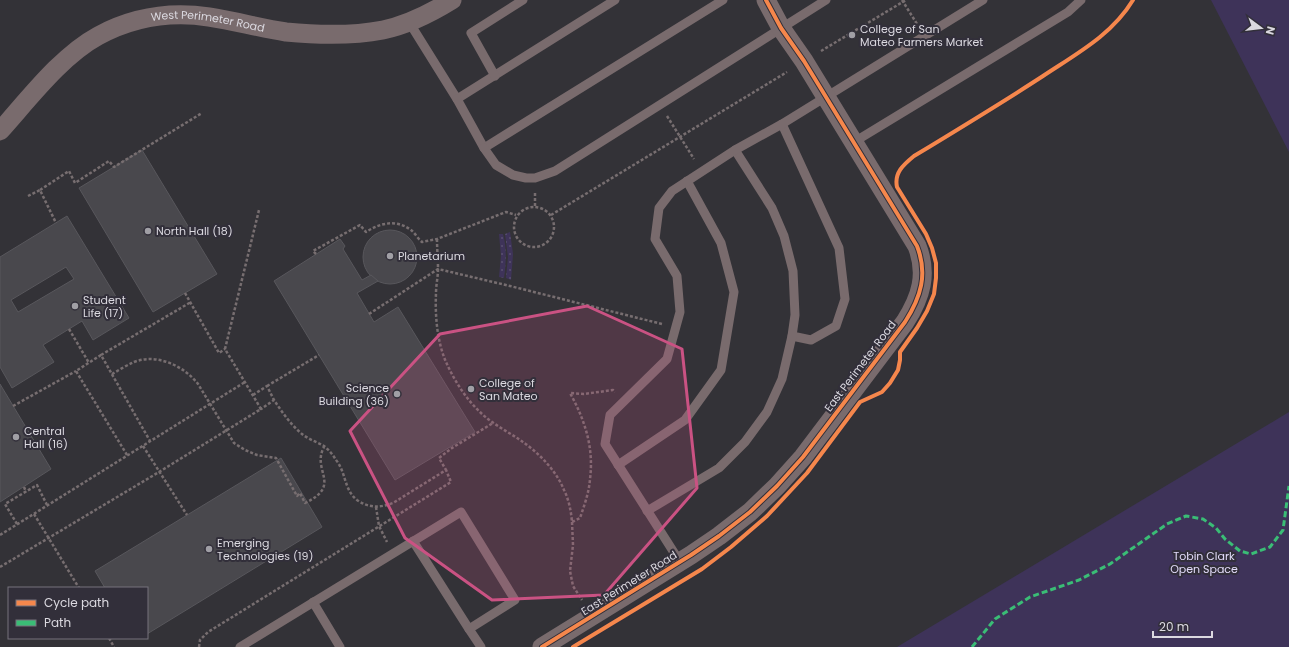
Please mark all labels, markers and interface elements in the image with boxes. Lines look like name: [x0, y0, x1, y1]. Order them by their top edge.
street label: West Perimeter Road: [150, 7, 266, 36]
north arrow: [1241, 8, 1281, 48]
place label: College of San Mateo Farmers Market: [860, 21, 983, 50]
text: N: [1262, 25, 1279, 37]
marker: College of San Mateo Farmers Market: [847, 30, 857, 40]
place label: North Hall (18): [156, 223, 233, 239]
marker: North Hall (18): [143, 226, 153, 236]
place label: Planetarium: [398, 248, 465, 264]
marker: Planetarium: [385, 251, 395, 261]
place label: Student Life (17): [83, 292, 126, 321]
marker: Student Life (17): [70, 301, 80, 311]
street label: East Perimeter Road: [820, 317, 900, 415]
place label: College of San Mateo: [479, 375, 538, 404]
place label: Science Building (36): [319, 380, 389, 409]
marker: College of San Mateo: [466, 384, 476, 394]
marker: Science Building (36): [392, 389, 402, 399]
place label: Central Hall (16): [24, 423, 68, 452]
marker: Central Hall (16): [11, 432, 21, 442]
place label: Emerging Technologies (19): [217, 535, 313, 564]
marker: Emerging Technologies (19): [204, 544, 214, 554]
street label: East Perimeter Road: [578, 547, 680, 619]
park label: Tobin Clark Open Space: [1170, 548, 1238, 577]
legend: [8, 587, 148, 639]
text: Cycle path: [44, 594, 109, 611]
scale bar: [1153, 613, 1212, 639]
text: Path: [44, 614, 71, 631]
text: 20 m: [1159, 618, 1189, 635]

